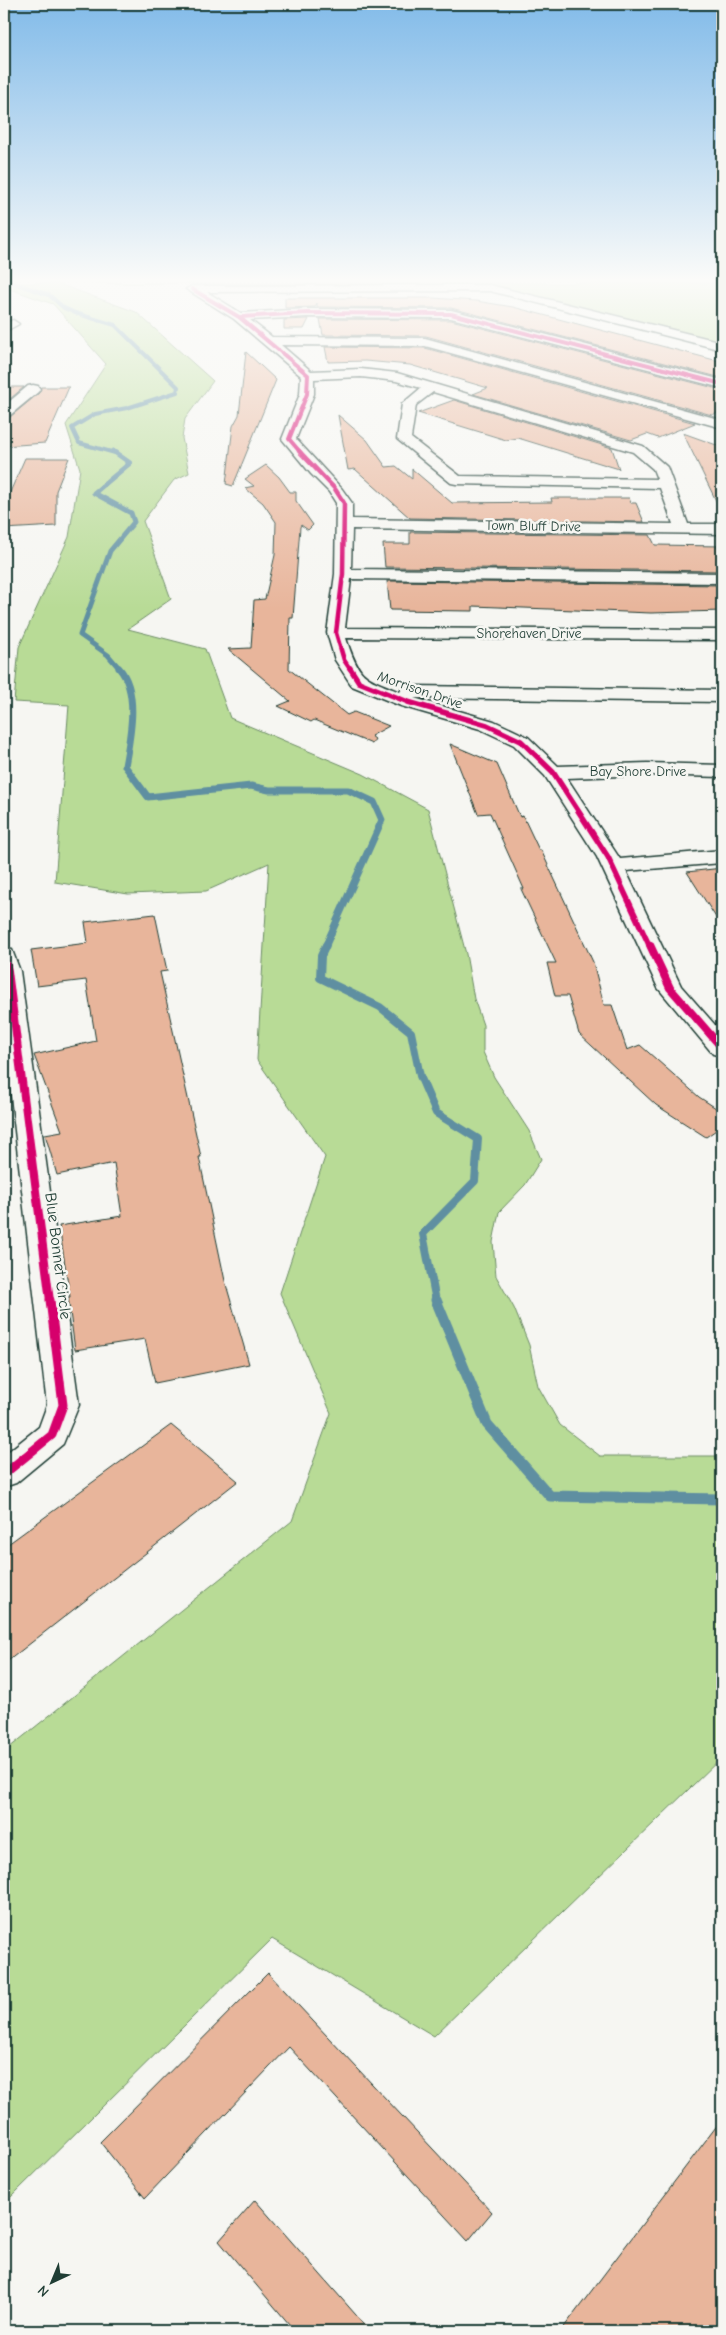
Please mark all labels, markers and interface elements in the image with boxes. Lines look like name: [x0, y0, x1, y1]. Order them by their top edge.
street label: Town Bluff Drive: [485, 517, 581, 535]
street label: Shorehaven Drive: [477, 625, 581, 642]
street label: Morrison Drive: [375, 667, 465, 713]
street label: Bay Shore Drive: [590, 763, 686, 780]
street label: Blue Bonnet Circle: [41, 1192, 75, 1320]
north arrow: [28, 2258, 78, 2308]
text: N: [34, 2282, 53, 2300]

